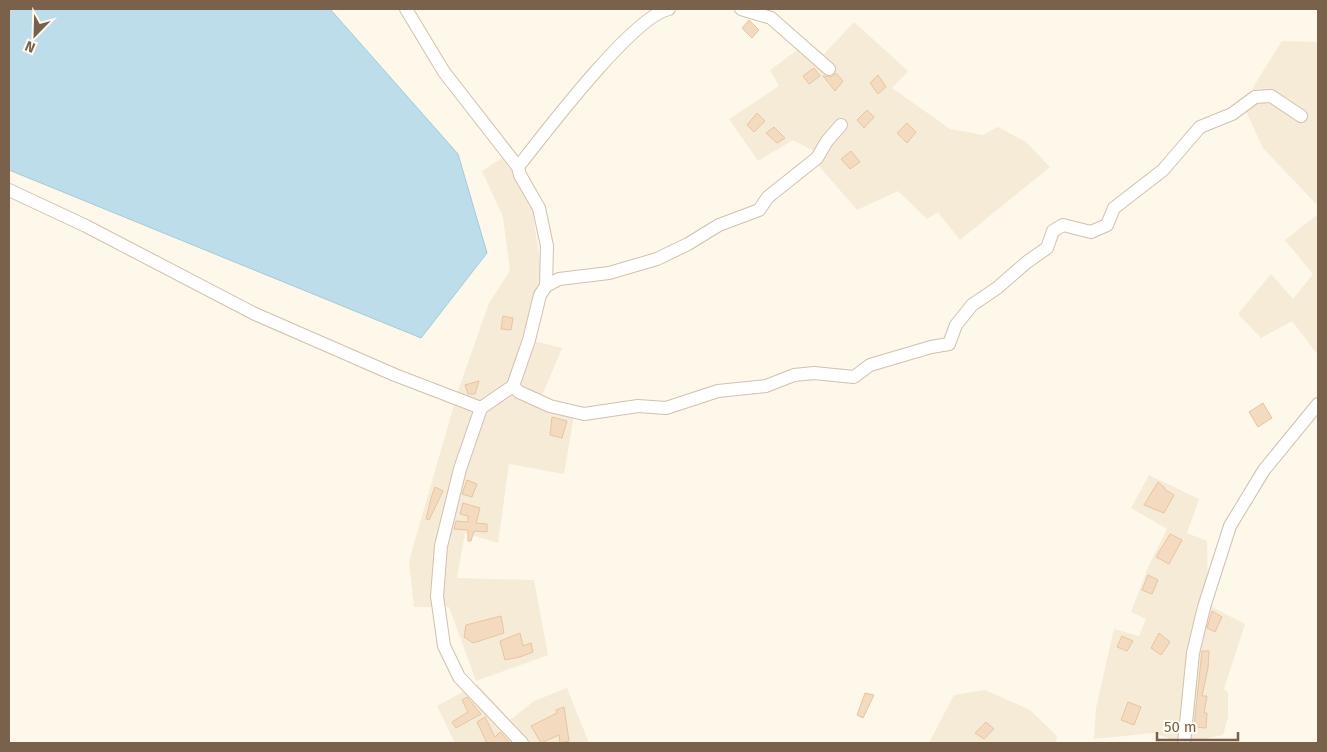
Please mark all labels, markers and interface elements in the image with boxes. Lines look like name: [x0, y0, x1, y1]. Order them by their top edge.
north arrow: [10, 10, 60, 60]
text: N: [23, 37, 38, 56]
scale bar: [1157, 710, 1238, 742]
text: 50 m: [1164, 718, 1197, 736]

